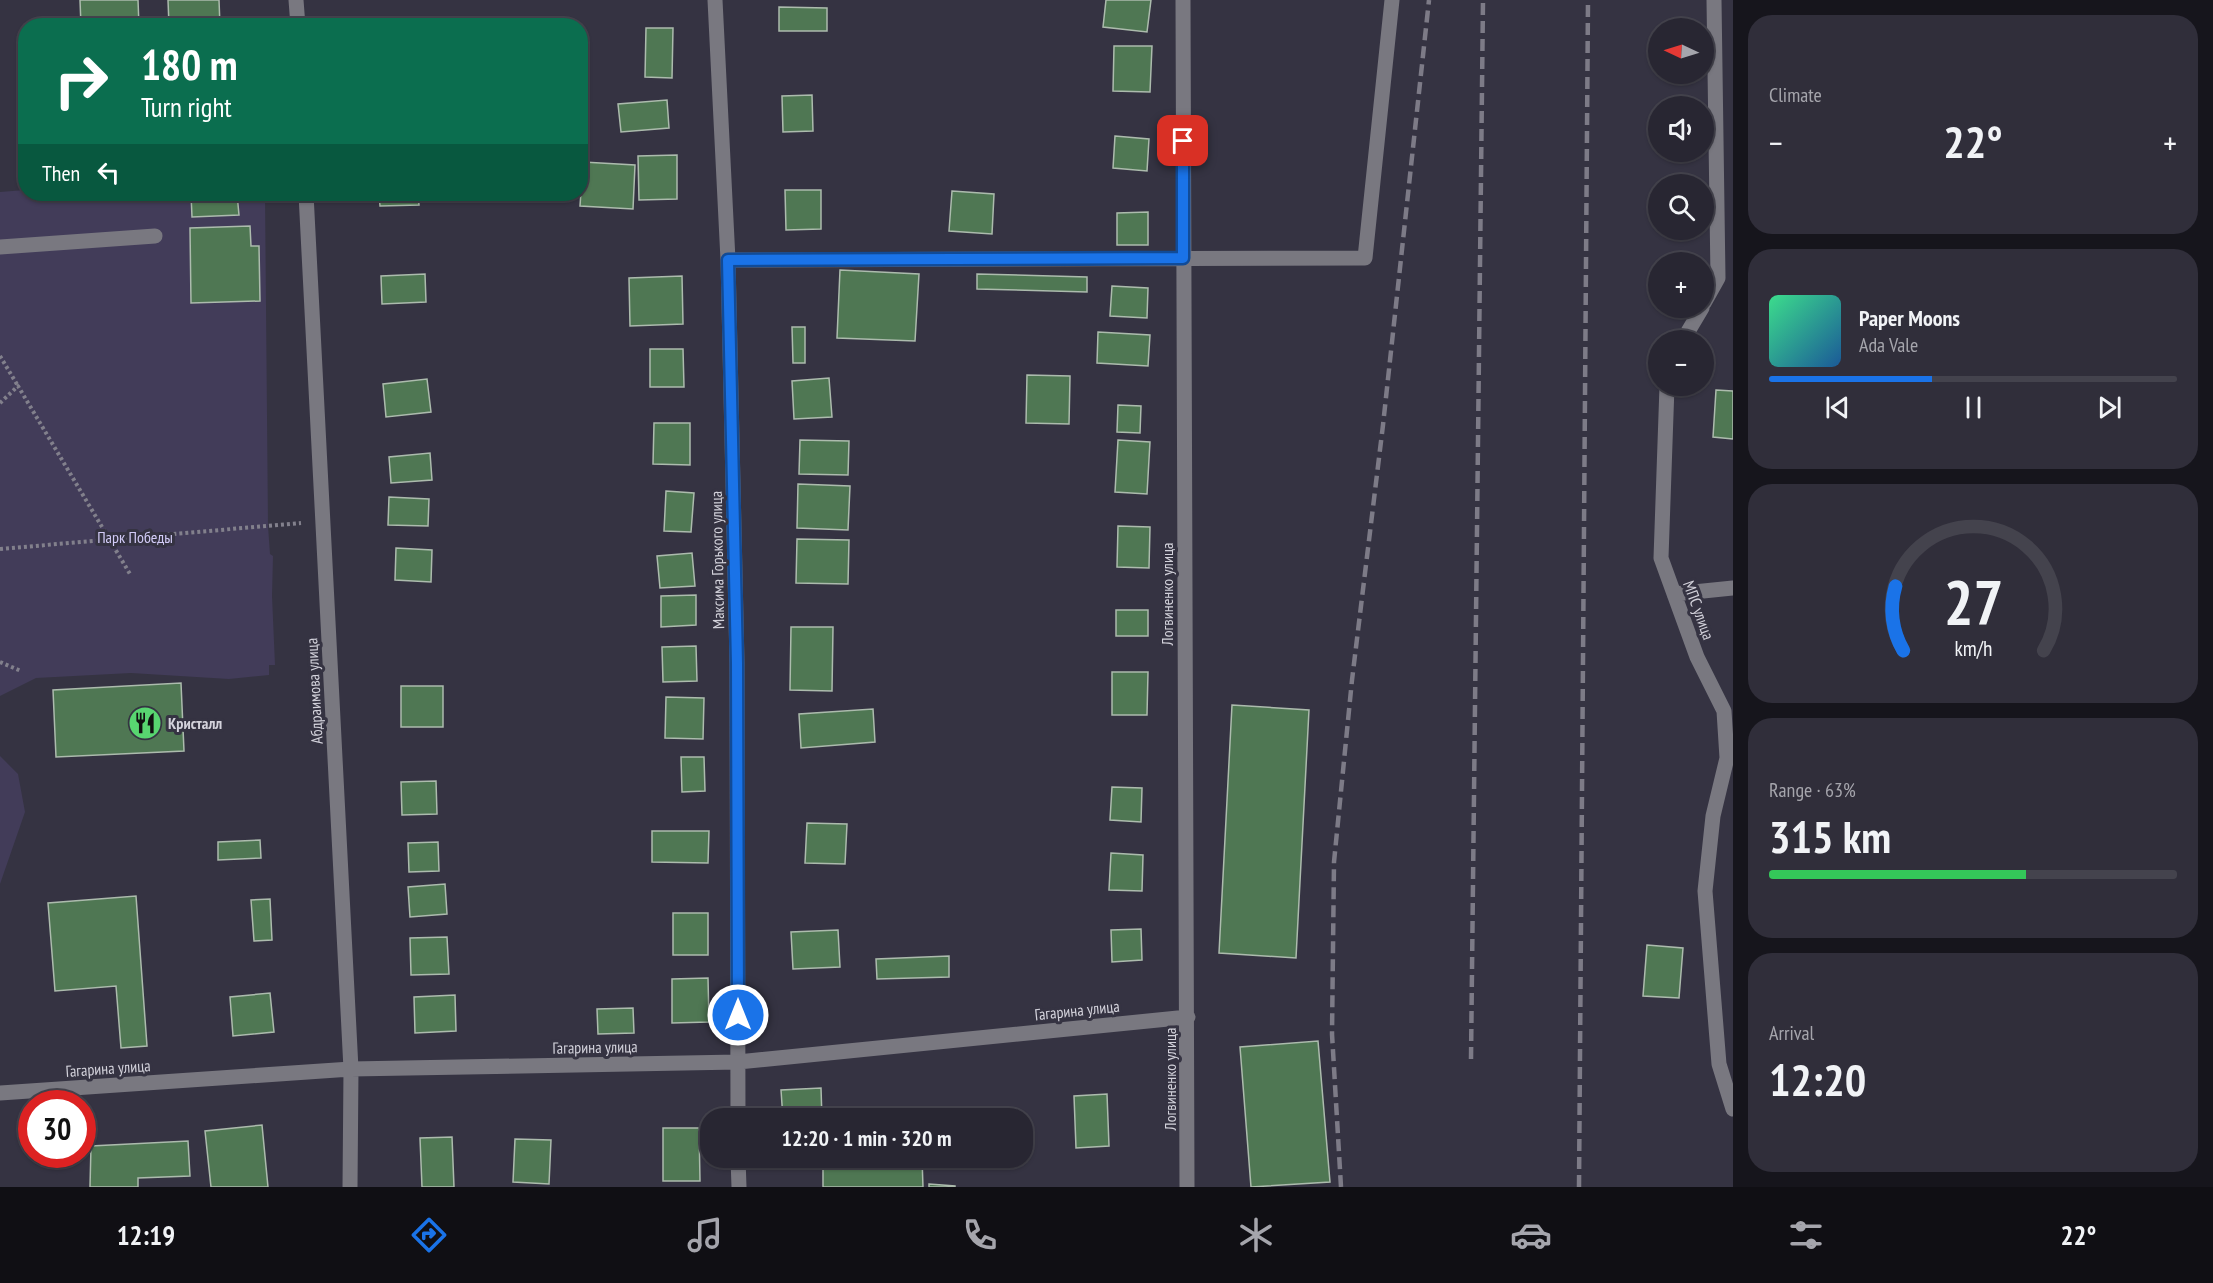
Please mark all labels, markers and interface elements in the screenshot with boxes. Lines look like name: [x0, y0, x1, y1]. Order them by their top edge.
north arrow: [1648, 18, 1714, 84]
map controls: [1648, 18, 1714, 396]
text: 180 m: [141, 37, 238, 92]
icon: right: [42, 42, 120, 120]
text: Climate: [1769, 82, 1822, 108]
text: Turn right: [141, 90, 232, 124]
button: sound: [1648, 96, 1714, 162]
text: 22°: [1943, 112, 2003, 170]
pin: [1157, 115, 1208, 166]
text: −: [1769, 121, 1783, 164]
text: +: [2163, 121, 2177, 164]
icon: arrive: [1166, 124, 1199, 157]
icon: left: [92, 156, 125, 189]
text: Then: [42, 159, 80, 187]
button: search: [1648, 174, 1714, 240]
button: +: [1648, 252, 1714, 318]
text: Paper Moons: [1859, 304, 1960, 332]
button: −: [1648, 330, 1714, 396]
text: Ada Vale: [1859, 332, 1918, 358]
icon: previous: [1821, 391, 1854, 424]
icon: pause: [1957, 391, 1990, 424]
icon: next: [2093, 391, 2126, 424]
street label: Максима Горького улица: [706, 491, 728, 629]
park label: Парк Победы: [97, 527, 173, 547]
street label: Логвиненко улица: [1157, 543, 1177, 646]
text: 27: [1943, 561, 2003, 642]
street label: МПС улица: [1679, 578, 1719, 642]
text: km/h: [1954, 634, 1992, 662]
street label: Абдраимова улица: [301, 637, 327, 745]
restaurant icon: Кристалл: [127, 705, 163, 741]
place label: Кристалл: [168, 713, 222, 733]
text: Range · 63%: [1769, 777, 1856, 803]
text: 315 km: [1769, 807, 1891, 865]
position arrow: [706, 983, 770, 1047]
street label: Гагарина улица: [1034, 996, 1120, 1024]
text: Arrival: [1769, 1020, 1814, 1046]
street label: Логвиненко улица: [1160, 1028, 1180, 1131]
street label: Гагарина улица: [552, 1036, 638, 1058]
text: 12:20: [1769, 1050, 1866, 1108]
street label: Гагарина улица: [65, 1055, 151, 1081]
speed limit sign: 30: [18, 1090, 96, 1168]
text: 12:20 · 1 min · 320 m: [781, 1124, 952, 1152]
icon: directions: [408, 1214, 450, 1256]
icon: music: [684, 1214, 726, 1256]
icon: phone: [959, 1214, 1001, 1256]
icon: climate: [1235, 1214, 1277, 1256]
icon: car: [1510, 1214, 1552, 1256]
icon: filters: [1785, 1214, 1827, 1256]
text: 12:19: [117, 1218, 175, 1252]
text: 22°: [2061, 1218, 2096, 1252]

